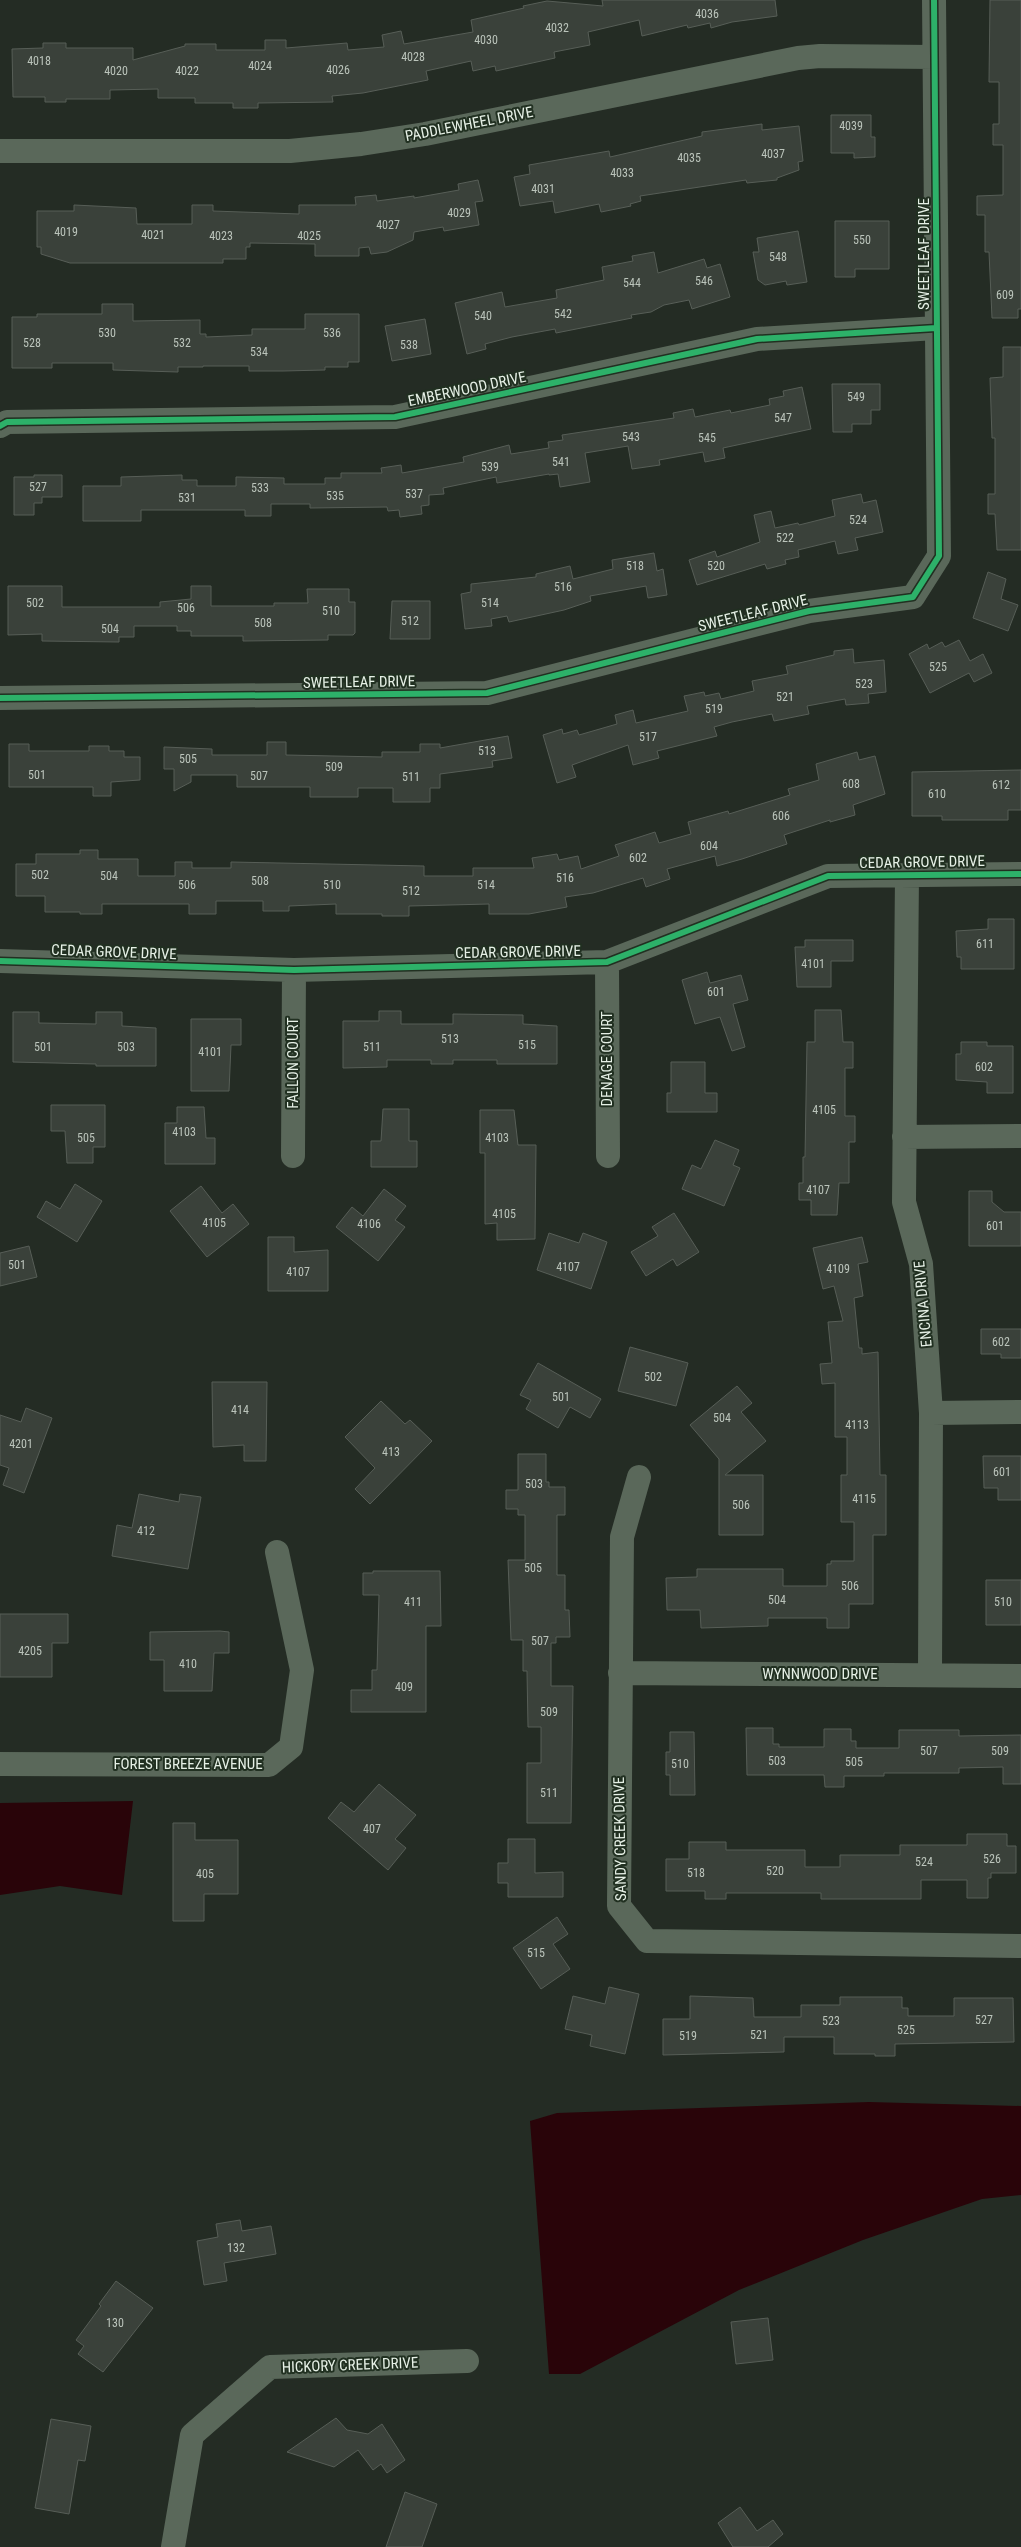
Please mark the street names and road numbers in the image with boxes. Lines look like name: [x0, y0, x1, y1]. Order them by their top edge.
street label: PADDLEWHEEL DRIVE: [403, 103, 535, 145]
street label: SWEETLEAF DRIVE: [915, 198, 933, 310]
street label: EMBERWOOD DRIVE: [406, 368, 528, 410]
street label: SWEETLEAF DRIVE: [696, 591, 810, 635]
street label: SWEETLEAF DRIVE: [303, 672, 415, 692]
street label: CEDAR GROVE DRIVE: [859, 852, 985, 872]
street label: CEDAR GROVE DRIVE: [51, 941, 177, 963]
street label: CEDAR GROVE DRIVE: [455, 942, 581, 962]
street label: DENAGE COURT: [598, 1011, 616, 1106]
street label: FALLON COURT: [284, 1017, 302, 1109]
street label: ENCINA DRIVE: [910, 1260, 936, 1348]
street label: WYNNWOOD DRIVE: [762, 1665, 878, 1683]
street label: FOREST BREEZE AVENUE: [113, 1755, 263, 1773]
street label: SANDY CREEK DRIVE: [610, 1777, 630, 1901]
street label: HICKORY CREEK DRIVE: [281, 2354, 419, 2376]

